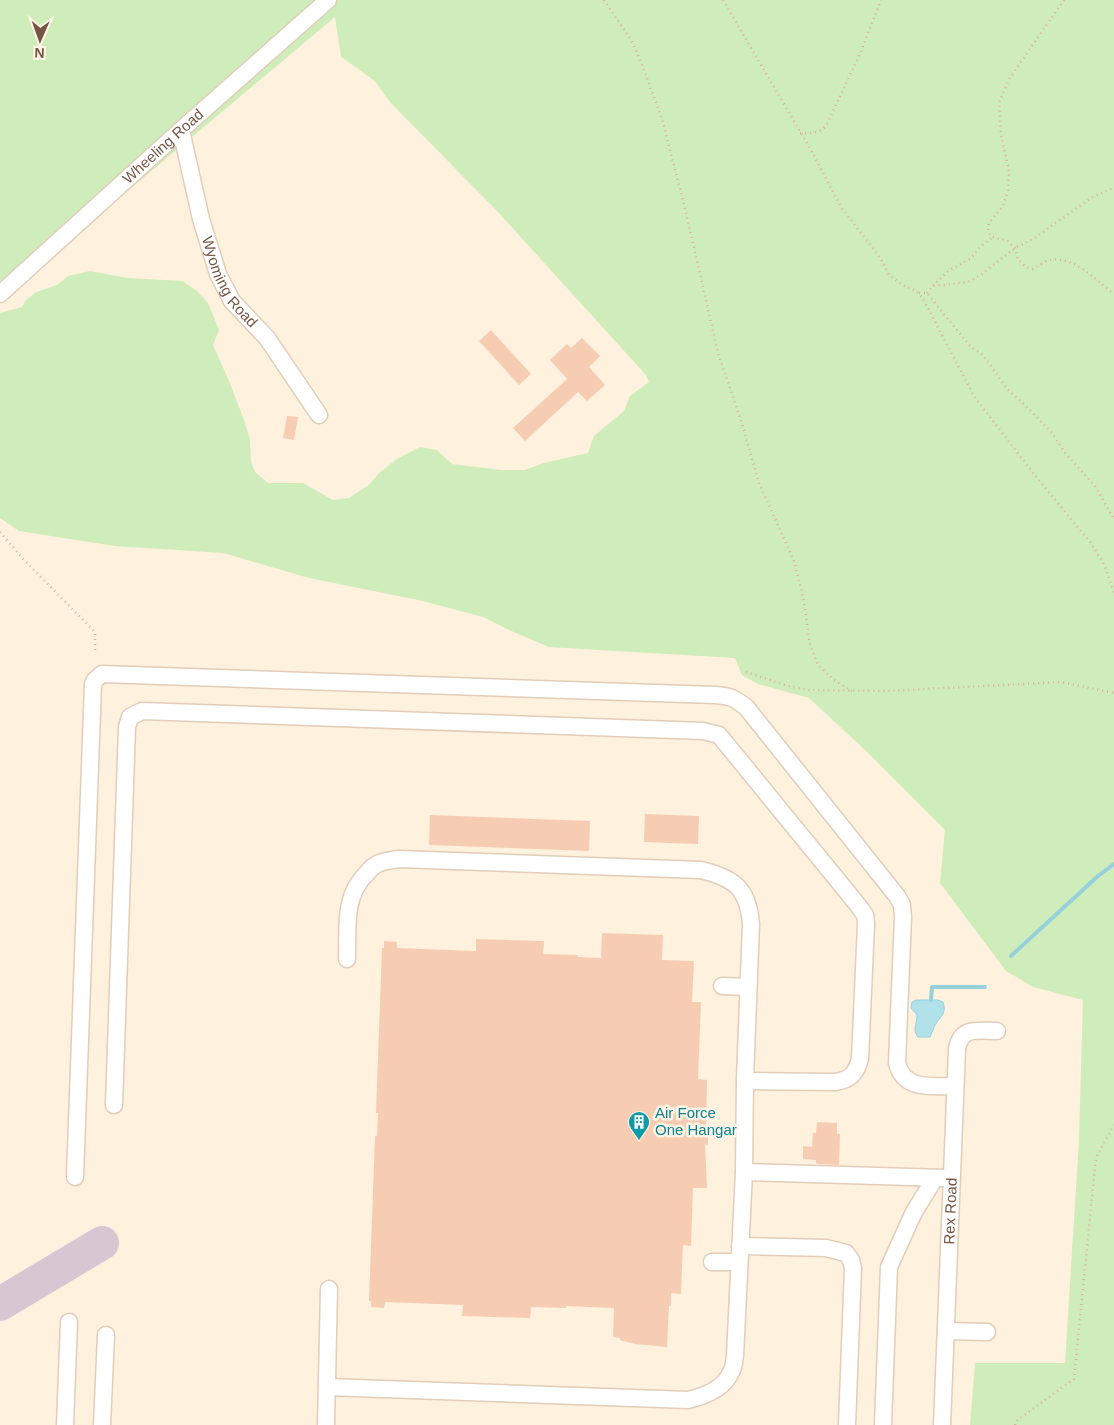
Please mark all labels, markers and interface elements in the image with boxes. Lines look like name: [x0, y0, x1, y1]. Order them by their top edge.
north arrow: [15, 15, 65, 65]
text: N: [34, 45, 45, 61]
street label: Wheeling Road: [119, 105, 207, 187]
street label: Wyoming Road: [199, 234, 261, 330]
place label: Air Force One Hangar: [655, 1104, 737, 1138]
building icon: Air Force One Hangar: [627, 1110, 651, 1141]
street label: Rex Road: [940, 1177, 960, 1245]

